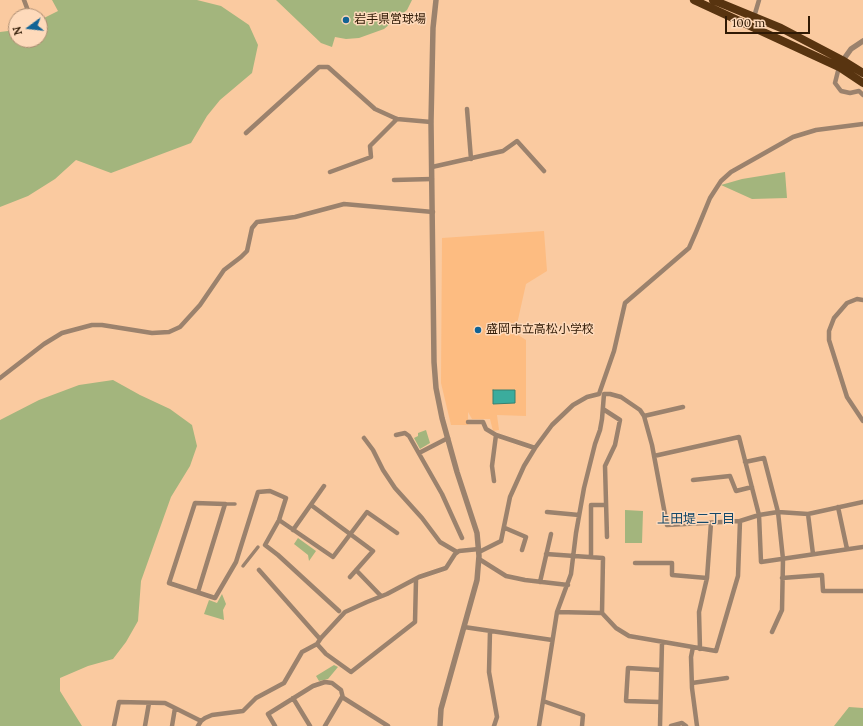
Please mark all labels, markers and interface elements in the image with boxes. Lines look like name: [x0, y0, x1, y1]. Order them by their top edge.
north arrow: [8, 8, 48, 48]
scale bar: [727, 8, 812, 34]
place label: 岩手県営球場: [354, 13, 426, 27]
marker: 岩手県営球場: [341, 15, 351, 25]
text: 100 m: [732, 15, 765, 30]
text: N: [10, 25, 25, 37]
place label: 盛岡市立高松小学校: [486, 323, 594, 337]
marker: 盛岡市立高松小学校: [473, 325, 483, 335]
district label: 上田堤二丁目: [657, 511, 735, 527]

